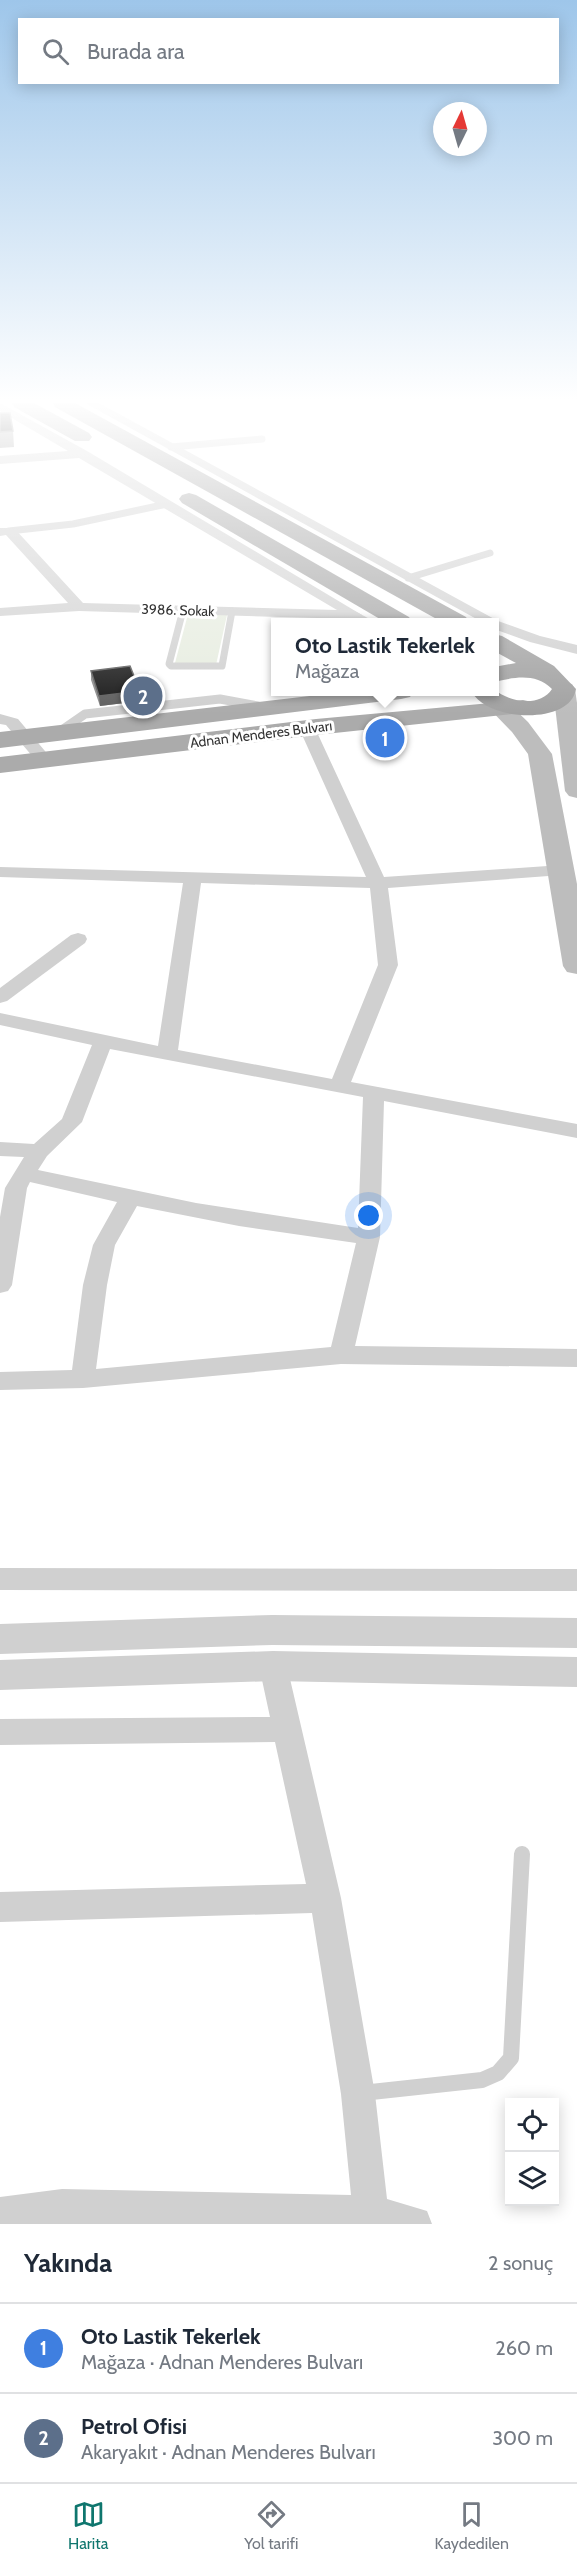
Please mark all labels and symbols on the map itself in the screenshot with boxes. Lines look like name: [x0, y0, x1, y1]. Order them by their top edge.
north arrow: [433, 102, 487, 156]
street label: 3986. Sokak: [141, 600, 216, 620]
pin: 2: [124, 674, 162, 718]
street label: Adnan Menderes Bulvarı: [189, 716, 333, 752]
pin: 1: [366, 716, 404, 760]
your location: [354, 1201, 383, 1230]

